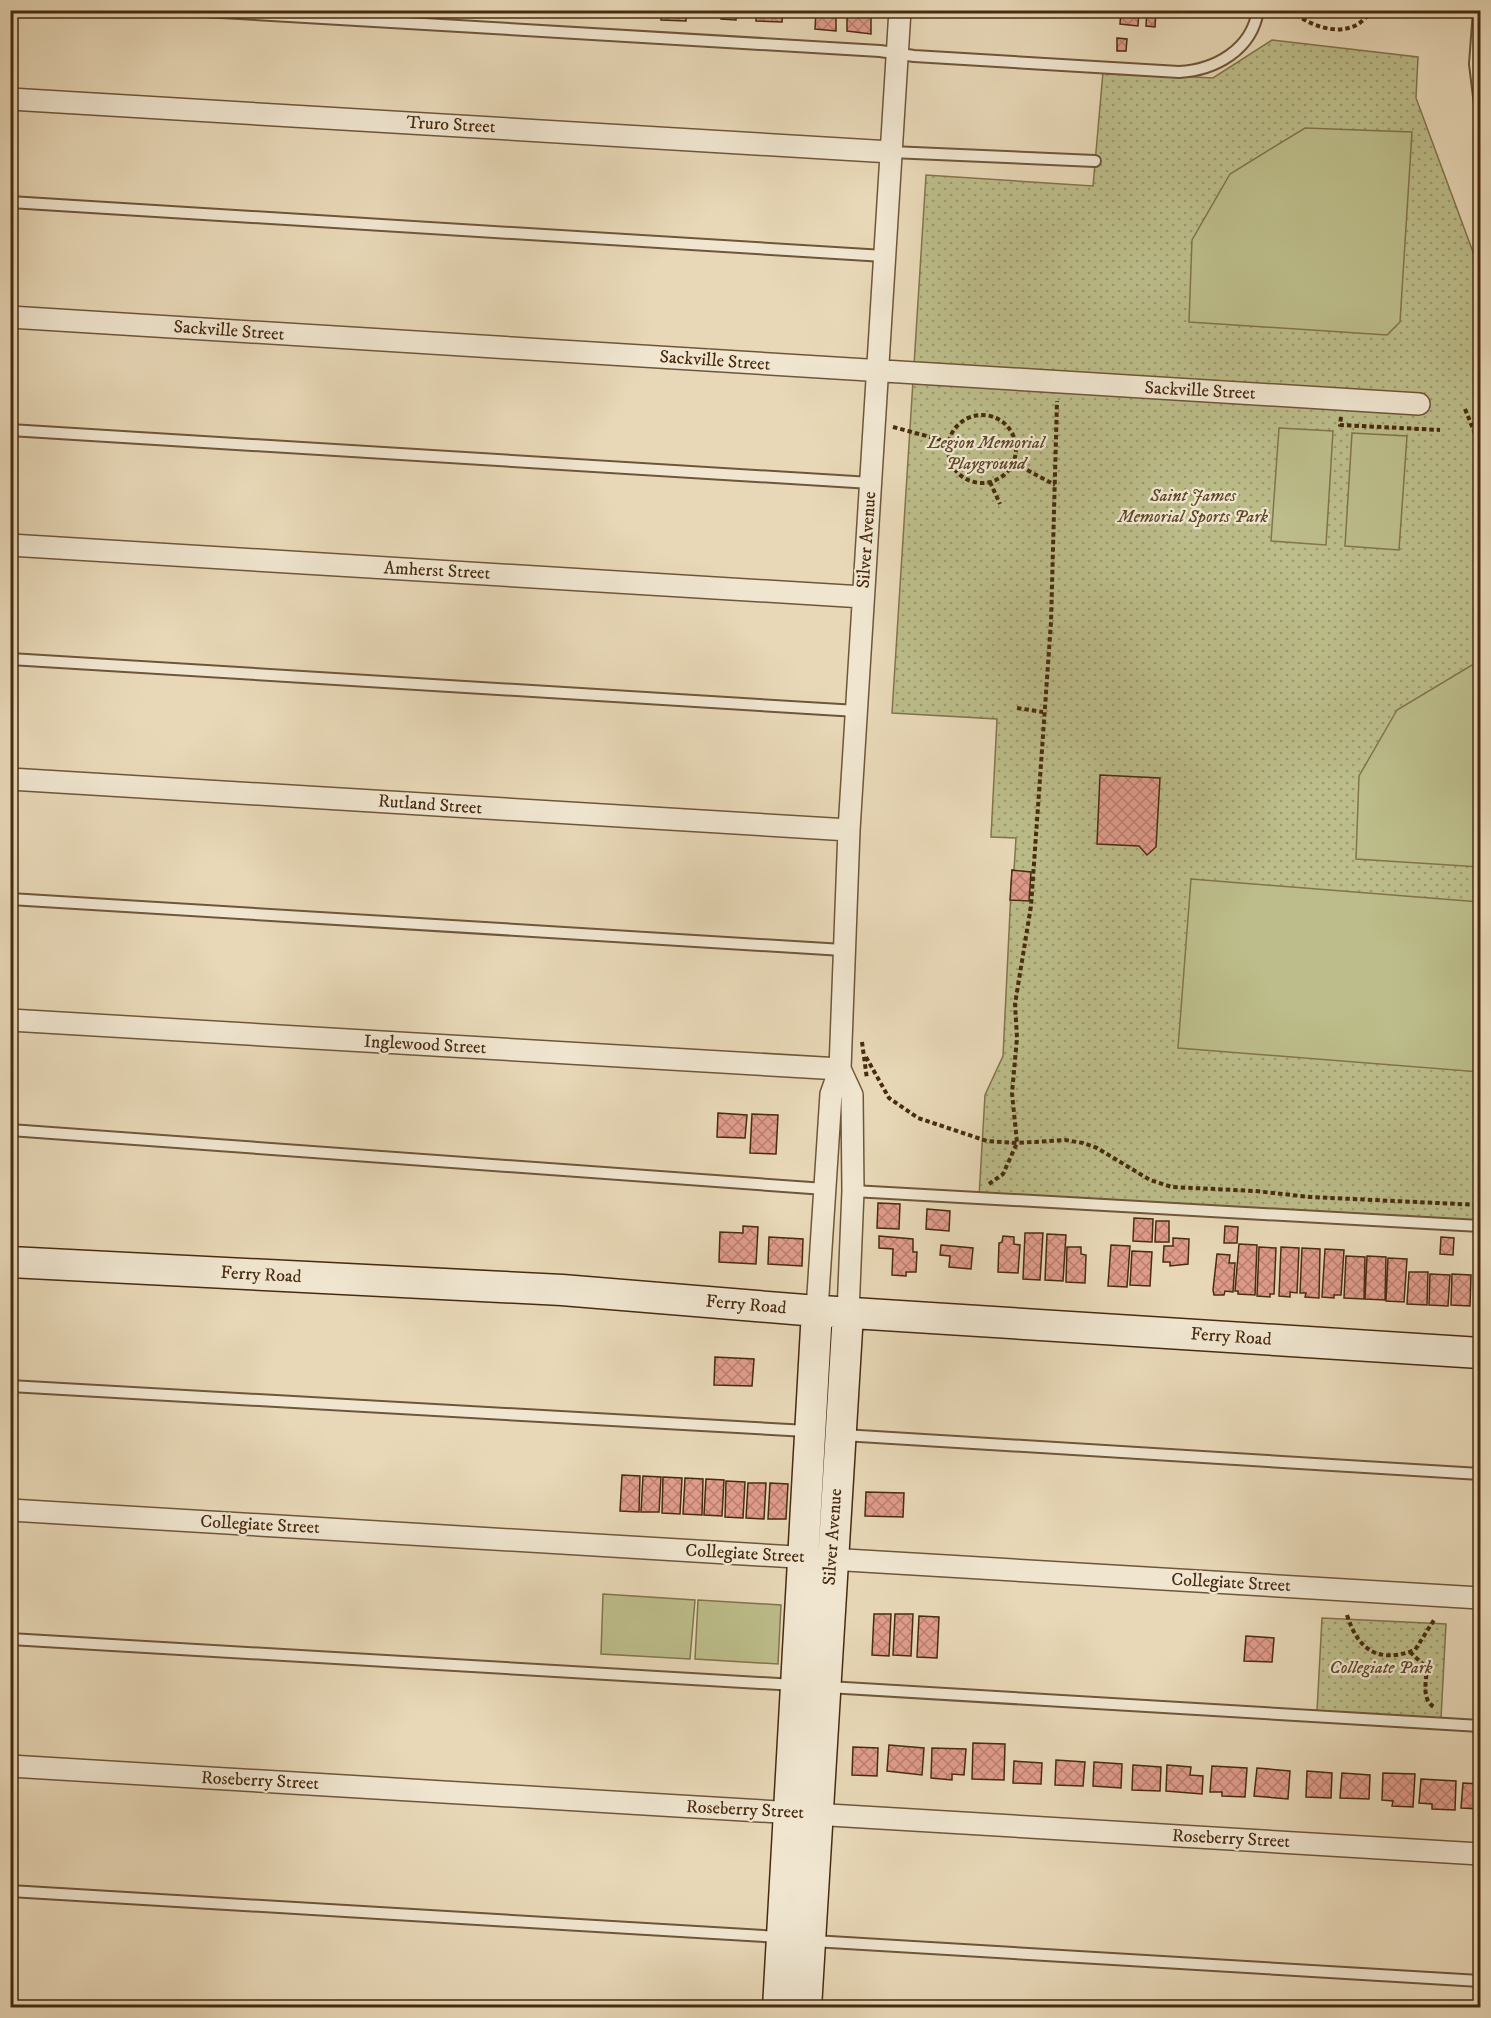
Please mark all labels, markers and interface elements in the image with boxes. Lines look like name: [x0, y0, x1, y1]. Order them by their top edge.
street label: Truro Street: [406, 112, 496, 138]
street label: Sackville Street: [173, 316, 285, 346]
street label: Sackville Street: [659, 346, 771, 376]
street label: Sackville Street: [1144, 377, 1256, 405]
park label: Legion Memorial Playground: [926, 432, 1047, 475]
park label: Saint James Memorial Sports Park: [1116, 485, 1269, 528]
street label: Silver Avenue: [853, 491, 881, 589]
street label: Amherst Street: [383, 557, 491, 585]
street label: Rutland Street: [377, 790, 483, 820]
street label: Inglewood Street: [363, 1031, 487, 1059]
street label: Ferry Road: [220, 1262, 302, 1288]
street label: Ferry Road: [705, 1291, 787, 1319]
street label: Ferry Road: [1190, 1323, 1272, 1351]
street label: Silver Avenue: [819, 1488, 847, 1586]
street label: Collegiate Street: [200, 1511, 321, 1539]
street label: Collegiate Street: [685, 1540, 806, 1568]
street label: Collegiate Street: [1171, 1569, 1292, 1597]
park label: Collegiate Park: [1329, 1657, 1433, 1679]
street label: Roseberry Street: [200, 1767, 320, 1795]
street label: Roseberry Street: [685, 1796, 805, 1824]
street label: Roseberry Street: [1171, 1825, 1291, 1853]

